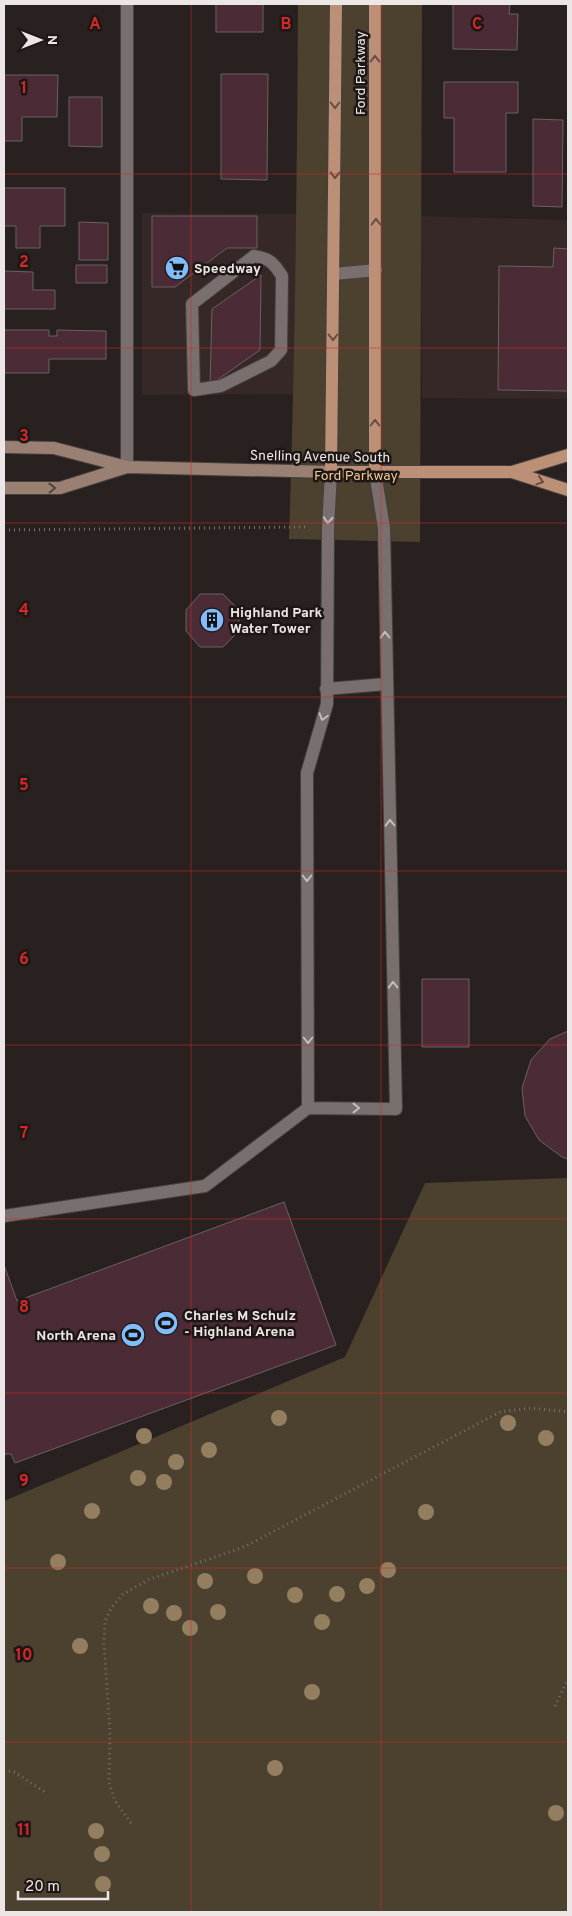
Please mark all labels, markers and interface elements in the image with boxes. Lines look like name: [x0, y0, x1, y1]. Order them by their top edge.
north arrow: [15, 15, 65, 65]
text: A: [89, 15, 101, 35]
text: B: [280, 15, 292, 35]
text: C: [472, 15, 482, 35]
street label: Ford Parkway: [353, 31, 370, 115]
text: N: [43, 35, 60, 45]
one-way arrow: [370, 55, 380, 62]
text: 1: [21, 79, 27, 99]
one-way arrow: [330, 102, 340, 109]
one-way arrow: [330, 172, 340, 179]
one-way arrow: [371, 217, 381, 225]
text: 2: [19, 253, 29, 273]
supermarket icon: Speedway: [164, 255, 190, 281]
place label: Speedway: [194, 261, 261, 278]
one-way arrow: [328, 334, 338, 342]
one-way arrow: [370, 419, 381, 427]
text: 3: [19, 427, 29, 447]
street label: Snelling Avenue South: [250, 448, 390, 467]
park label: Ford Parkway: [314, 468, 398, 485]
one-way arrow: [536, 475, 544, 485]
one-way arrow: [49, 483, 57, 493]
one-way arrow: [323, 517, 334, 525]
text: 4: [19, 601, 29, 621]
place label: Highland Park Water Tower: [230, 605, 323, 638]
building icon: Highland Park Water Tower: [199, 607, 225, 633]
one-way arrow: [380, 631, 391, 639]
one-way arrow: [318, 713, 329, 722]
text: 5: [19, 776, 29, 796]
one-way arrow: [384, 819, 395, 827]
one-way arrow: [302, 874, 312, 882]
text: 6: [19, 950, 29, 970]
one-way arrow: [388, 981, 399, 989]
one-way arrow: [303, 1036, 313, 1044]
one-way arrow: [353, 1103, 361, 1113]
text: 7: [20, 1124, 28, 1144]
text: 8: [19, 1298, 29, 1318]
place label: Charles M Schulz - Highland Arena: [184, 1308, 296, 1341]
sports icon: Charles M Schulz - Highland Arena: [153, 1310, 179, 1336]
sports icon: North Arena: [120, 1322, 146, 1348]
place label: North Arena: [36, 1328, 116, 1345]
text: 9: [19, 1472, 29, 1492]
text: 10: [16, 1646, 32, 1666]
text: 11: [18, 1821, 30, 1841]
scale bar: [18, 1868, 108, 1900]
text: 20 m: [25, 1878, 60, 1897]

